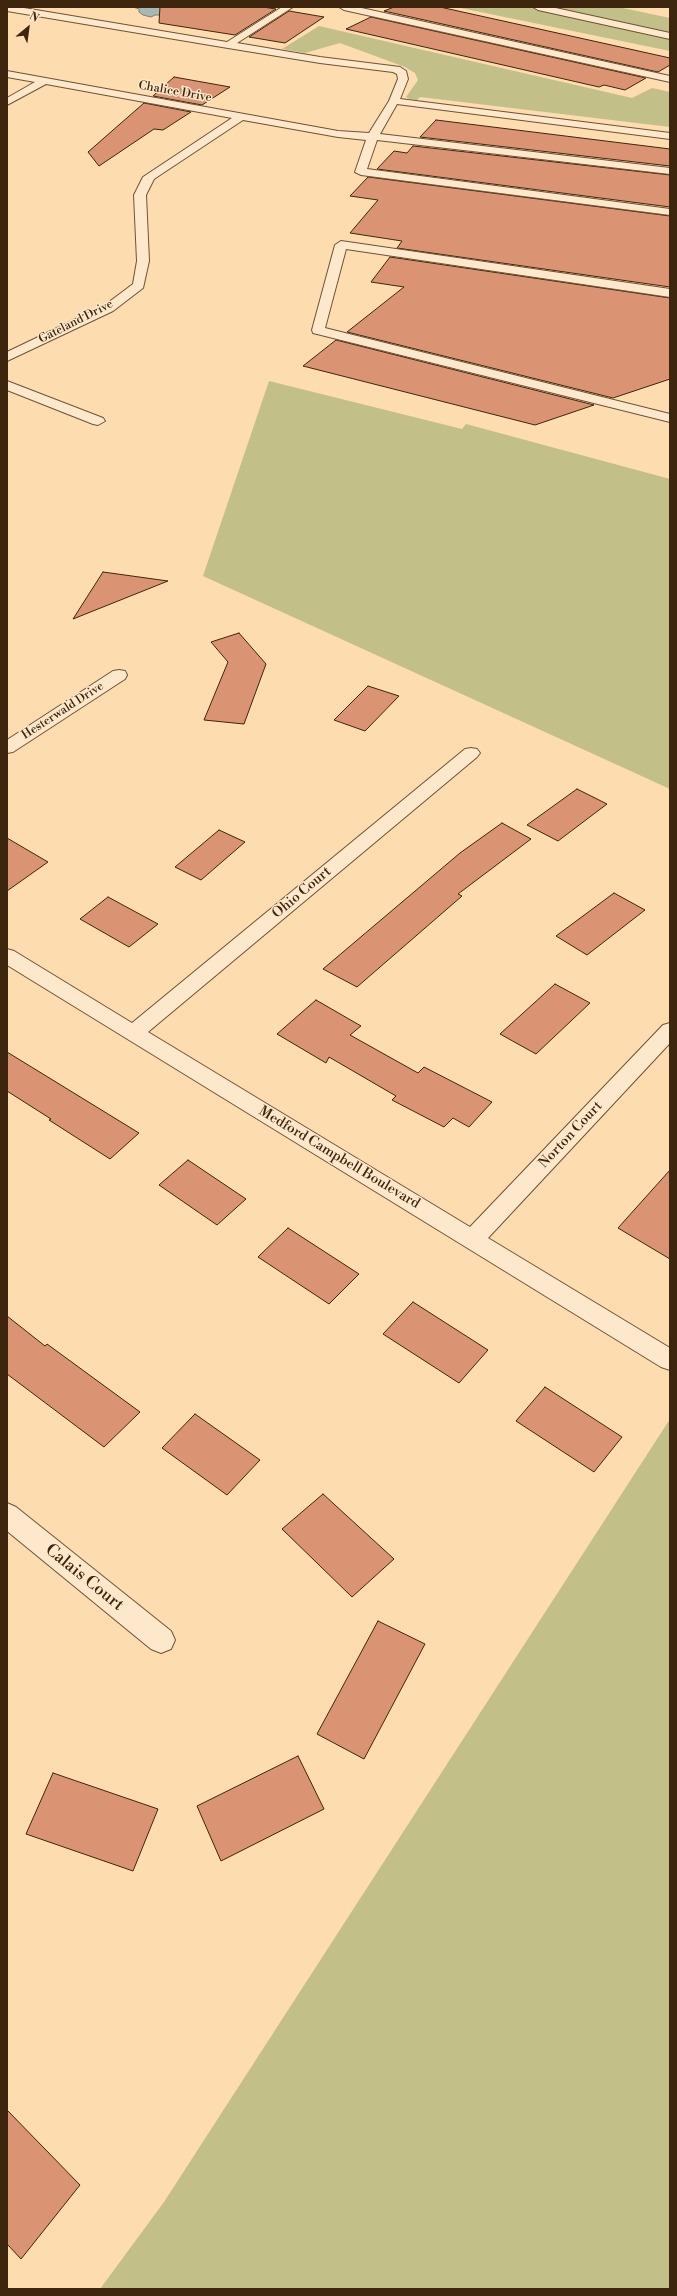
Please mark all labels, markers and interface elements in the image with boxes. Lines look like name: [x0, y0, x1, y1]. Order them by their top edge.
north arrow: [8, 8, 48, 48]
text: N: [27, 9, 41, 26]
street label: Chalice Drive: [137, 78, 213, 106]
street label: Gateland Drive: [36, 297, 116, 347]
street label: Hesterwald Drive: [19, 679, 107, 743]
street label: Ohio Court: [269, 864, 335, 922]
street label: Norton Court: [536, 1098, 606, 1172]
street label: Medford Campbell Boulevard: [255, 1103, 423, 1213]
street label: Calais Court: [41, 1540, 127, 1616]

